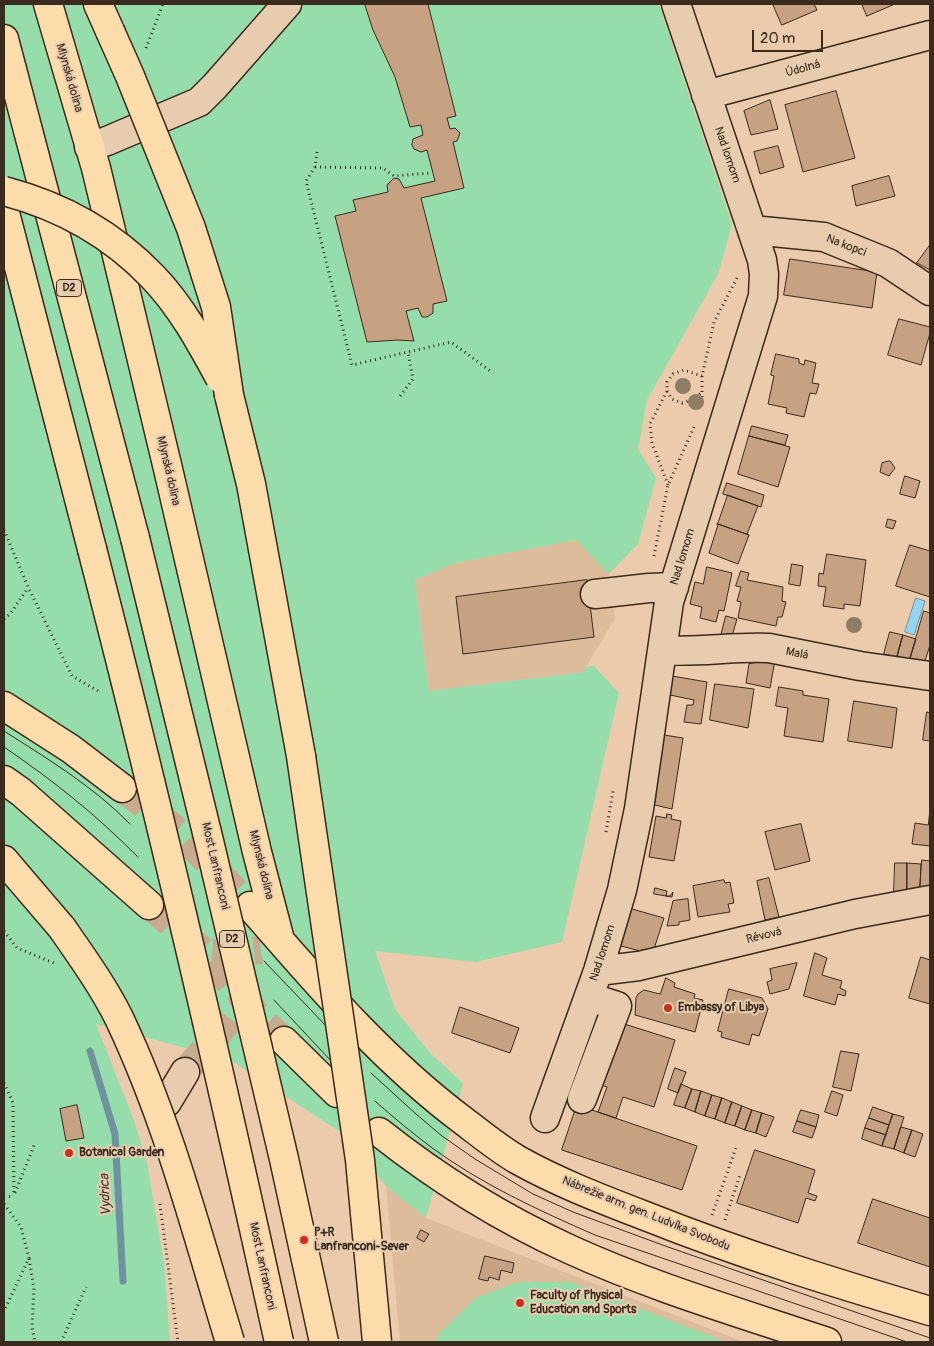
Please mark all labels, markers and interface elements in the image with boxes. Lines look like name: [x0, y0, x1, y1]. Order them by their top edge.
scale bar: [754, 20, 825, 52]
text: 20 m: [760, 29, 795, 48]
street label: Mlynská dolina: [52, 42, 86, 114]
street label: Údolná: [784, 57, 822, 81]
street label: Nad lomom: [711, 125, 743, 185]
street label: Na kopci: [824, 232, 868, 260]
road number: D2: [56, 280, 82, 296]
street label: Mlynská dolina: [153, 435, 183, 507]
street label: Nad lomom: [668, 527, 698, 587]
street label: Malá: [784, 645, 810, 663]
street label: Most Lanfranconi: [198, 821, 232, 911]
street label: Mlynská dolina: [245, 829, 277, 901]
street label: Nad lomom: [587, 923, 619, 983]
street label: Révová: [745, 925, 783, 947]
road number: D2: [220, 931, 244, 948]
place label: Embassy of Libya: [678, 1001, 764, 1015]
marker: Embassy of Libya: [662, 1002, 674, 1014]
place label: Botanical Garden: [79, 1146, 164, 1160]
marker: Botanical Garden: [63, 1147, 75, 1159]
water label: Vydrica: [97, 1173, 115, 1217]
street label: Nábrežie arm. gen. Ludvíka Svobodu: [560, 1174, 732, 1254]
street label: Most Lanfranconi: [246, 1221, 278, 1311]
place label: P+R Lanfranconi-Sever: [314, 1226, 409, 1254]
marker: P+R Lanfranconi-Sever: [298, 1234, 310, 1246]
place label: Faculty of Physical Education and Sports: [530, 1289, 636, 1317]
marker: Faculty of Physical Education and Sports: [514, 1297, 526, 1309]

